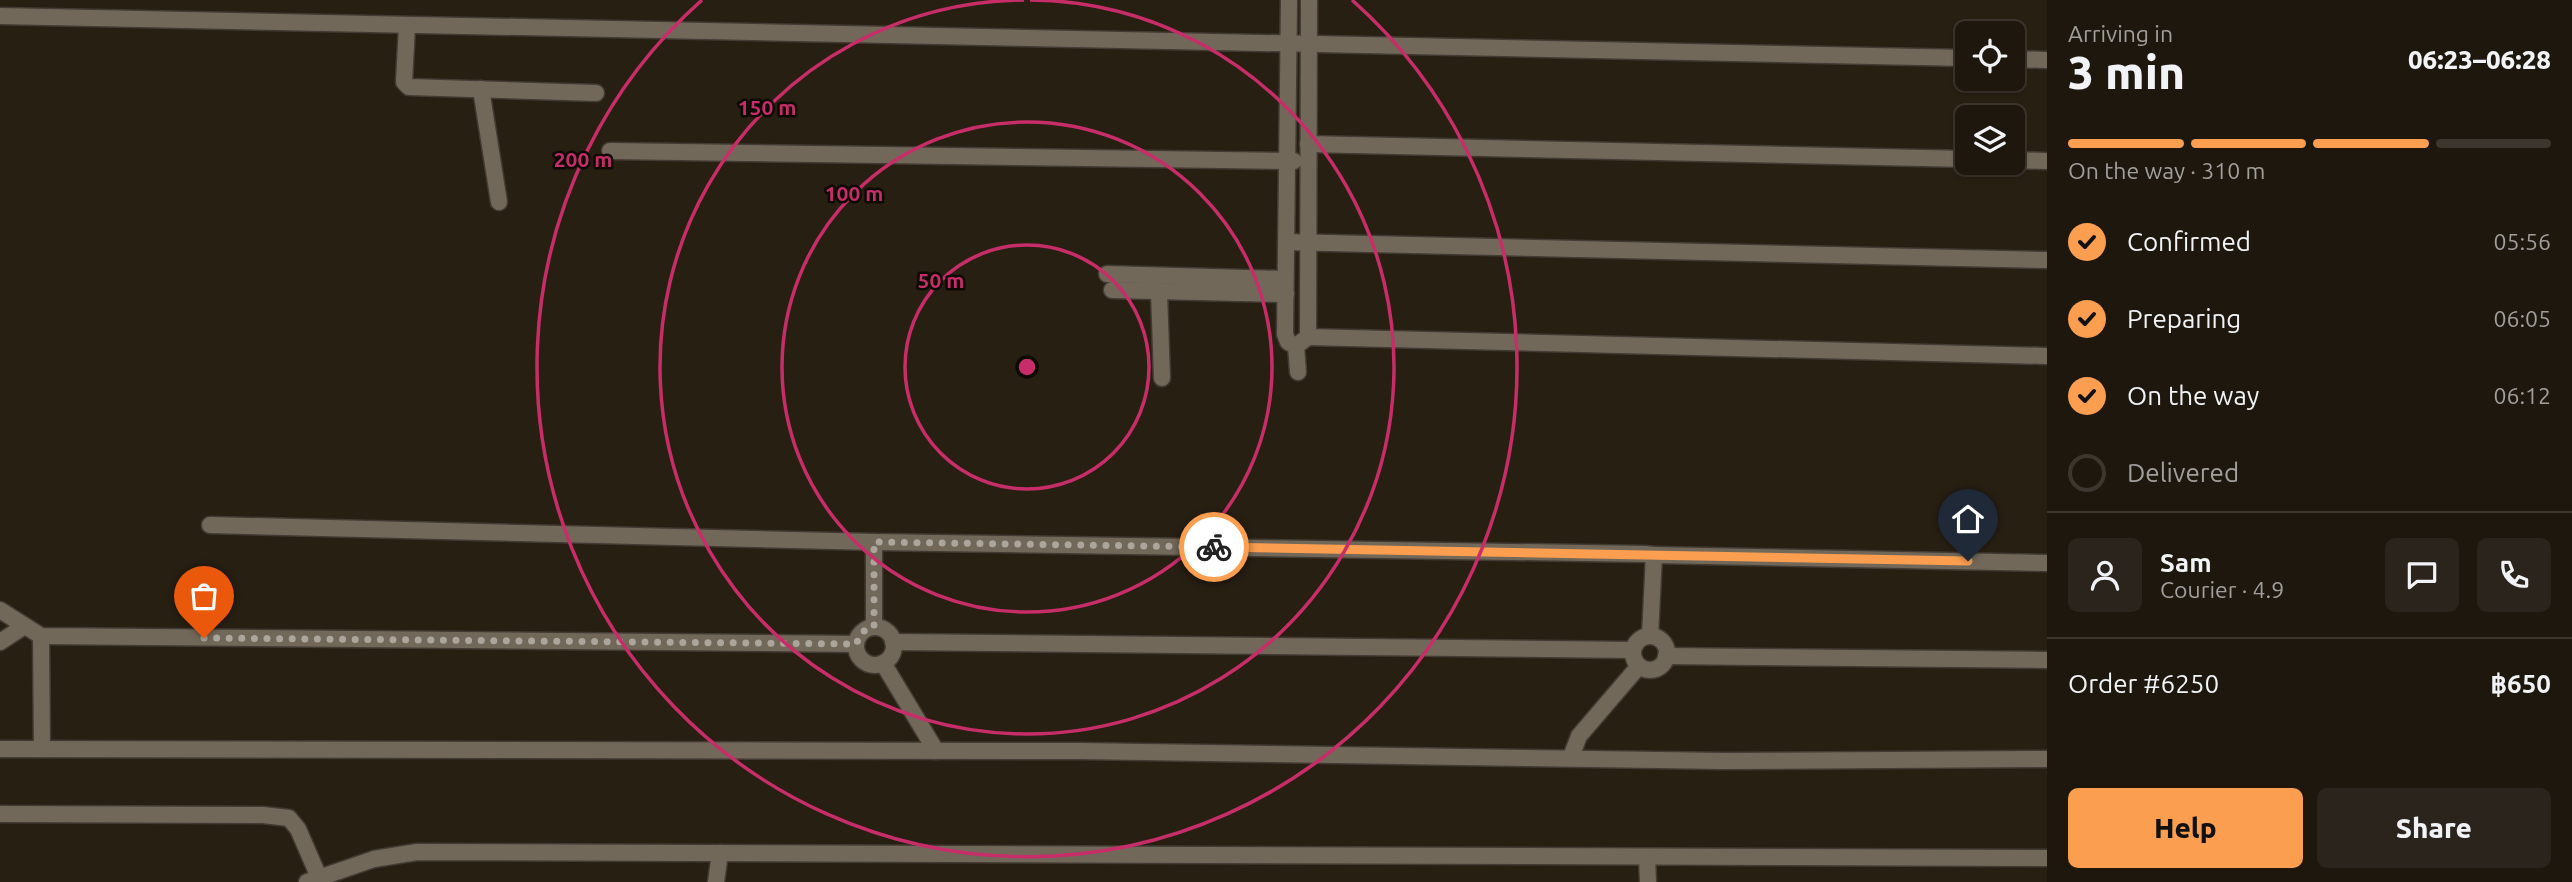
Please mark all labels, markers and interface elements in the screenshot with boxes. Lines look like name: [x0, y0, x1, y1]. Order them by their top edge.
map controls: [1955, 21, 2025, 175]
button: locate: [1955, 21, 2025, 91]
text: Arriving in: [2068, 21, 2173, 46]
text: 06:23–06:28: [2408, 45, 2551, 74]
text: 3 min: [2068, 46, 2185, 98]
text: 150 m: [738, 95, 796, 119]
button: layers: [1955, 105, 2025, 175]
text: 200 m: [554, 147, 612, 171]
text: On the way · 310 m: [2068, 158, 2265, 183]
text: 100 m: [825, 181, 883, 205]
icon: check: [2068, 223, 2106, 261]
text: Confirmed: [2127, 227, 2251, 256]
text: 05:56: [2493, 229, 2551, 254]
text: 50 m: [918, 268, 964, 292]
icon: check: [2068, 300, 2106, 338]
text: Preparing: [2127, 304, 2241, 333]
text: 06:05: [2493, 306, 2551, 331]
centre of rings: [1015, 355, 1039, 379]
icon: check: [2068, 377, 2106, 415]
text: On the way: [2127, 381, 2259, 410]
text: 06:12: [2493, 383, 2551, 408]
text: Delivered: [2127, 458, 2239, 487]
pin: [1938, 489, 1998, 561]
icon: home: [1949, 500, 1987, 538]
courier: [1179, 512, 1249, 582]
icon: bike: [1195, 528, 1233, 566]
button: person: [2068, 538, 2142, 612]
button: chat: [2385, 538, 2459, 612]
button: phone: [2477, 538, 2551, 612]
text: Sam: [2160, 548, 2212, 577]
pin: [174, 566, 234, 638]
icon: bag: [185, 577, 223, 615]
text: Courier · 4.9: [2160, 577, 2284, 602]
text: Order #6250: [2068, 669, 2219, 698]
text: ฿650: [2490, 669, 2551, 698]
button: Help: [2068, 788, 2303, 868]
button: Share: [2317, 788, 2551, 868]

